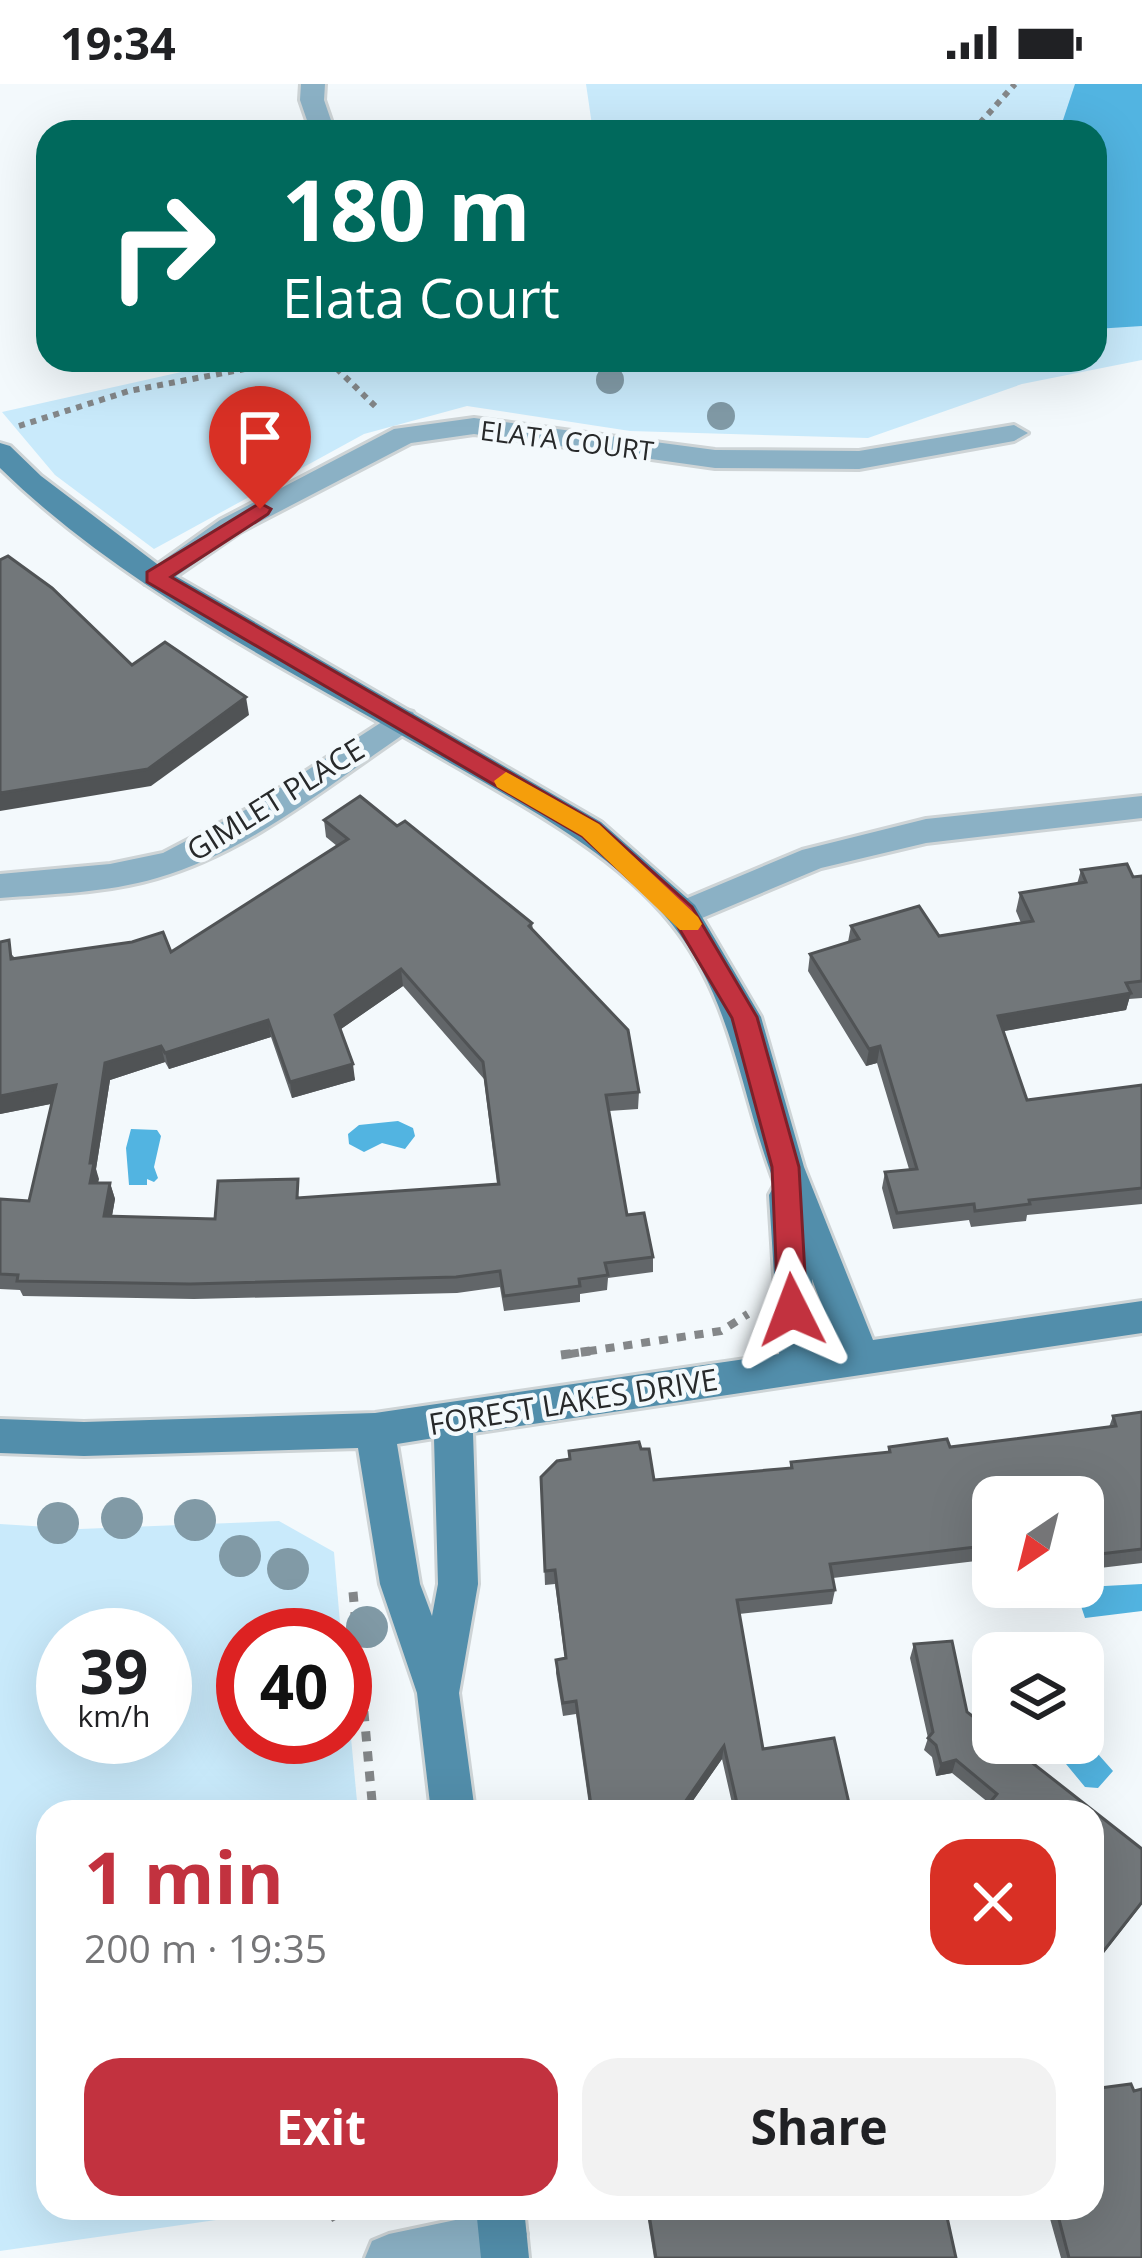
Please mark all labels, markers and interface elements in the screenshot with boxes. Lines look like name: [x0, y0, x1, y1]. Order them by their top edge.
text: 19:34: [60, 12, 176, 73]
text: 180 m: [282, 151, 530, 266]
icon: right: [84, 168, 240, 324]
text: Elata Court: [282, 260, 560, 334]
pin: [209, 386, 311, 509]
icon: arrive: [227, 404, 293, 470]
street label: ELATA COURT: [478, 411, 656, 469]
street label: GIMLET PLACE: [178, 728, 372, 870]
position arrow: [729, 1247, 855, 1373]
street label: FOREST LAKES DRIVE: [426, 1358, 720, 1444]
north arrow: [972, 1476, 1104, 1608]
map controls: [972, 1476, 1104, 1764]
speed limit sign: 40: [216, 1608, 372, 1764]
text: 39: [80, 1630, 148, 1712]
button: layers: [972, 1632, 1104, 1764]
text: km/h: [78, 1695, 150, 1736]
text: 1 min: [84, 1827, 284, 1925]
button: close: [930, 1839, 1056, 1965]
text: 200 m · 19:35: [84, 1921, 327, 1974]
button: Exit: [84, 2058, 558, 2196]
button: Share: [582, 2058, 1056, 2196]

